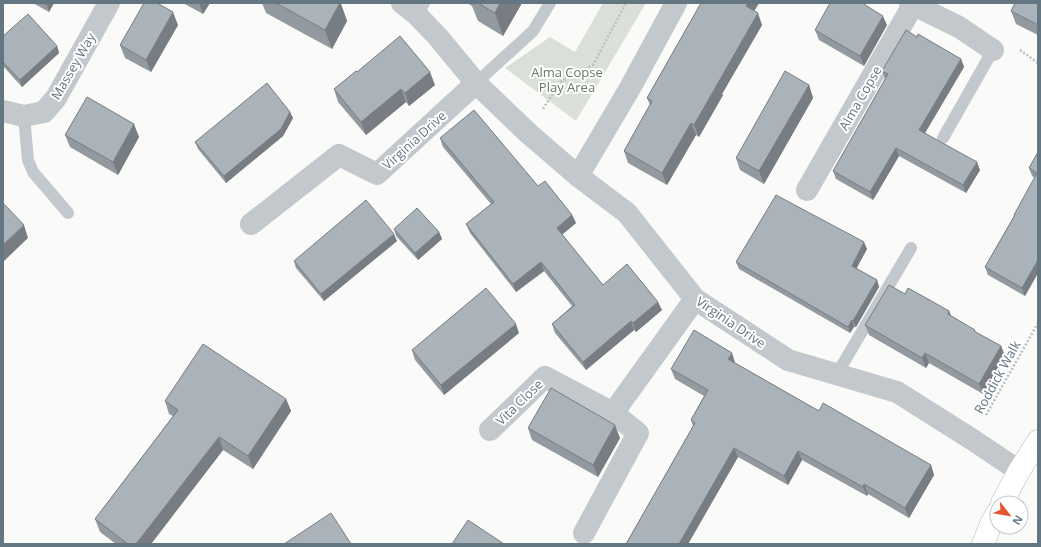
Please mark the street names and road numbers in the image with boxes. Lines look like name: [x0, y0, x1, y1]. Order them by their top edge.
street label: Massey Way: [47, 29, 100, 103]
street label: Alma Copse: [834, 62, 886, 134]
street label: Virginia Drive: [378, 106, 450, 174]
street label: Virginia Drive: [693, 292, 769, 352]
street label: Roddick Walk: [970, 337, 1025, 417]
street label: Vita Close: [492, 375, 546, 429]

